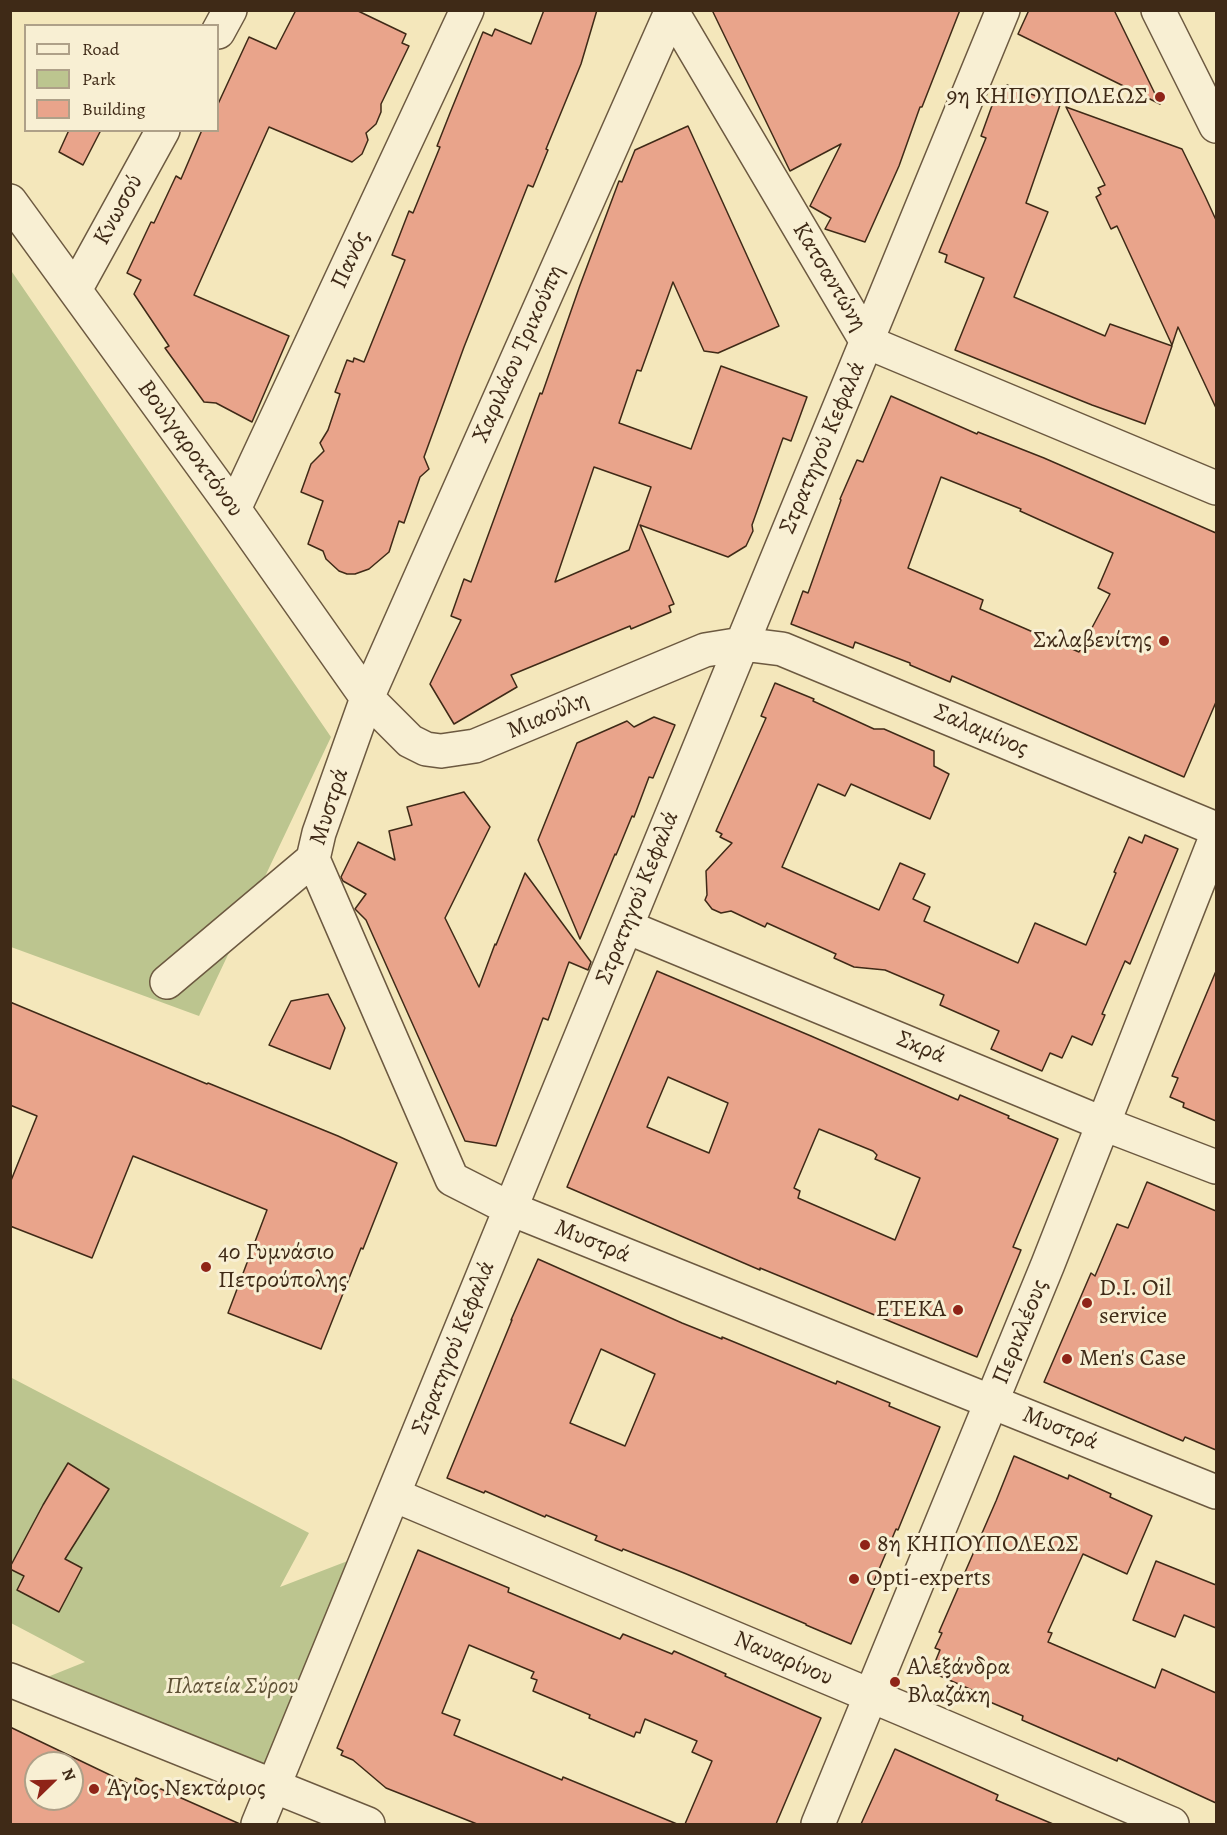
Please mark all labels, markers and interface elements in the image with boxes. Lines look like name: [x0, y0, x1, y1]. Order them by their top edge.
legend: [24, 24, 219, 132]
text: Road: [82, 37, 119, 61]
text: Park: [82, 67, 116, 91]
place label: 9η ΚΗΠΟΥΠΟΛΕΩΣ: [947, 83, 1148, 111]
marker: 9η ΚΗΠΟΥΠΟΛΕΩΣ: [1153, 90, 1167, 104]
text: Building: [82, 97, 146, 121]
street label: Κνωσού: [88, 170, 150, 250]
street label: Κατσαντώνη: [785, 217, 873, 337]
street label: Πανός: [325, 227, 377, 293]
street label: Χαριλάου Τρικούπη: [467, 261, 571, 447]
street label: Στρατηγού Κεφαλά: [774, 358, 872, 538]
street label: Βουλγαροκτόνου: [131, 375, 249, 523]
place label: Σκλαβενίτης: [1033, 627, 1152, 655]
marker: Σκλαβενίτης: [1157, 634, 1171, 648]
street label: Μιαούλη: [503, 686, 593, 746]
street label: Σαλαμίνος: [929, 698, 1033, 764]
street label: Μυστρά: [304, 765, 356, 849]
street label: Στρατηγού Κεφαλά: [590, 807, 686, 989]
street label: Σκρά: [892, 1025, 950, 1071]
street label: Μυστρά: [550, 1214, 634, 1270]
place label: 4ο Γυμνάσιο Πετρούπολης: [218, 1239, 347, 1295]
street label: Στρατηγού Κεφαλά: [406, 1257, 502, 1439]
marker: 4ο Γυμνάσιο Πετρούπολης: [199, 1260, 213, 1274]
street label: Περικλέους: [987, 1275, 1055, 1389]
place label: D.I. Oil service: [1099, 1275, 1171, 1331]
place label: ΕΤΕΚΑ: [876, 1296, 946, 1324]
marker: D.I. Oil service: [1080, 1296, 1094, 1310]
marker: ΕΤΕΚΑ: [951, 1303, 965, 1317]
place label: Men's Case: [1079, 1345, 1186, 1373]
marker: Men's Case: [1060, 1352, 1074, 1366]
street label: Μυστρά: [1018, 1401, 1102, 1457]
place label: 8η ΚΗΠΟΥΠΟΛΕΩΣ: [877, 1531, 1079, 1559]
marker: 8η ΚΗΠΟΥΠΟΛΕΩΣ: [858, 1538, 872, 1552]
place label: Opti-experts: [866, 1565, 991, 1593]
marker: Opti-experts: [847, 1572, 861, 1586]
street label: Ναυαρίνου: [729, 1625, 837, 1693]
place label: Αλεξάνδρα Βλαζάκη: [907, 1654, 1011, 1710]
park label: Πλατεία Σύρου: [166, 1673, 298, 1701]
marker: Αλεξάνδρα Βλαζάκη: [888, 1675, 902, 1689]
north arrow: [24, 1751, 84, 1811]
text: N: [56, 1765, 81, 1784]
place label: Άγιος Νεκτάριος: [106, 1775, 266, 1803]
marker: Άγιος Νεκτάριος: [87, 1782, 101, 1796]

